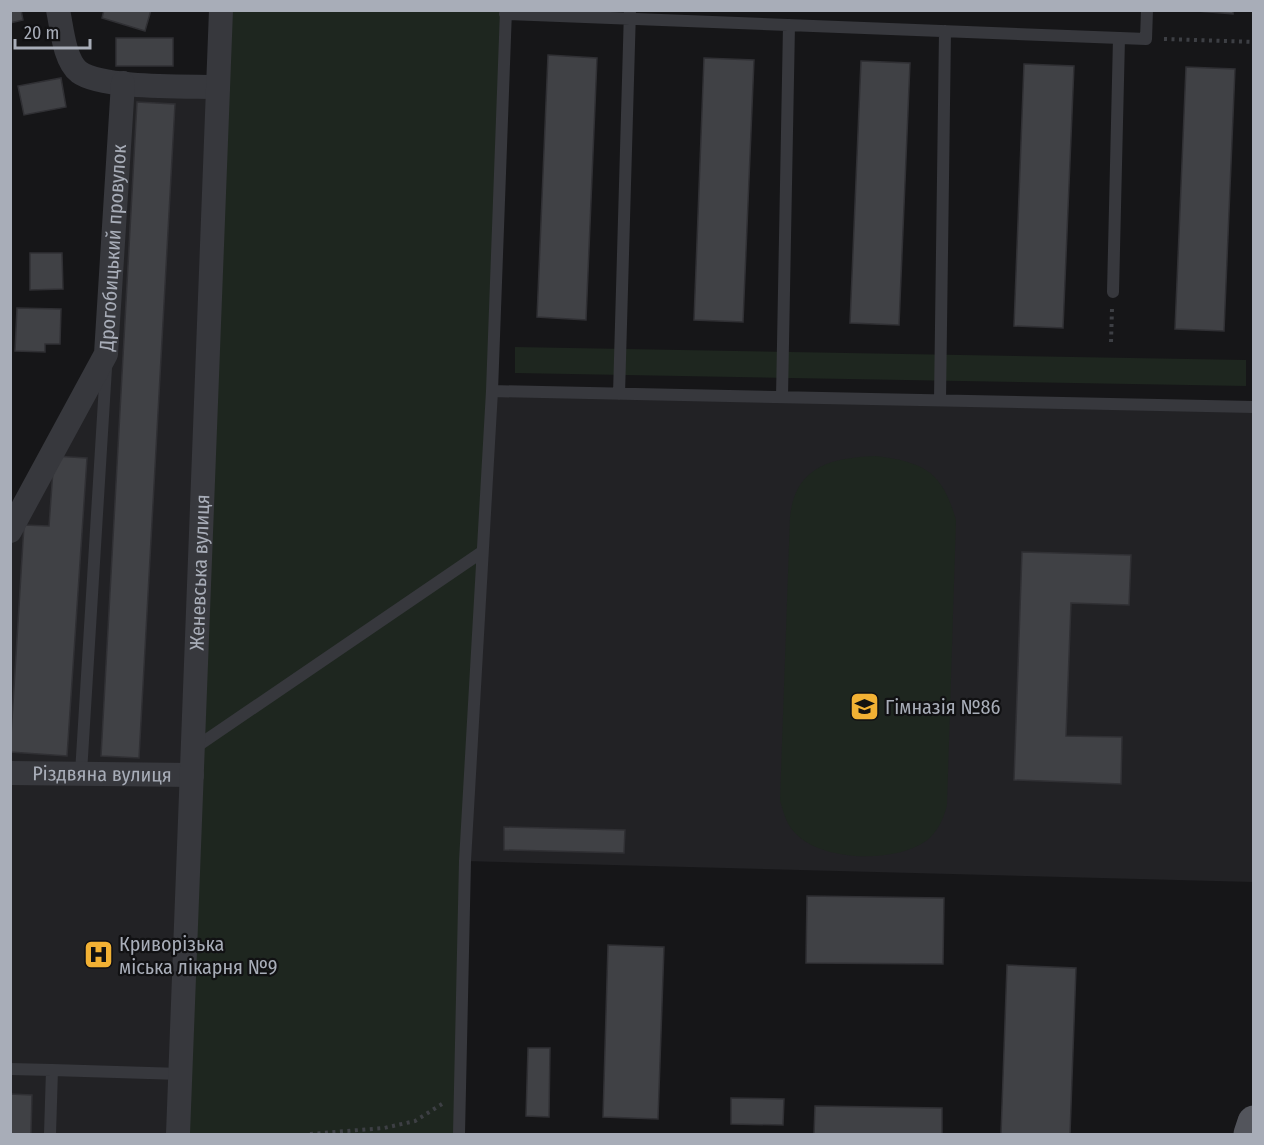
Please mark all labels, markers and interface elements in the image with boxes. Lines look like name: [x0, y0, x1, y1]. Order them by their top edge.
scale bar: [15, 12, 90, 50]
text: 20 m: [24, 22, 59, 44]
street label: Дрогобицький провулок: [94, 143, 131, 353]
street label: Женевська вулиця: [185, 494, 214, 651]
school or university icon: Гімназія №86: [848, 691, 880, 723]
place label: Гімназія №86: [885, 695, 1001, 719]
street label: Різдвяна вулиця: [32, 761, 172, 787]
place label: Криворізька міська лікарня №9: [119, 932, 278, 979]
hospital icon: Криворізька міська лікарня №9: [82, 939, 114, 971]

